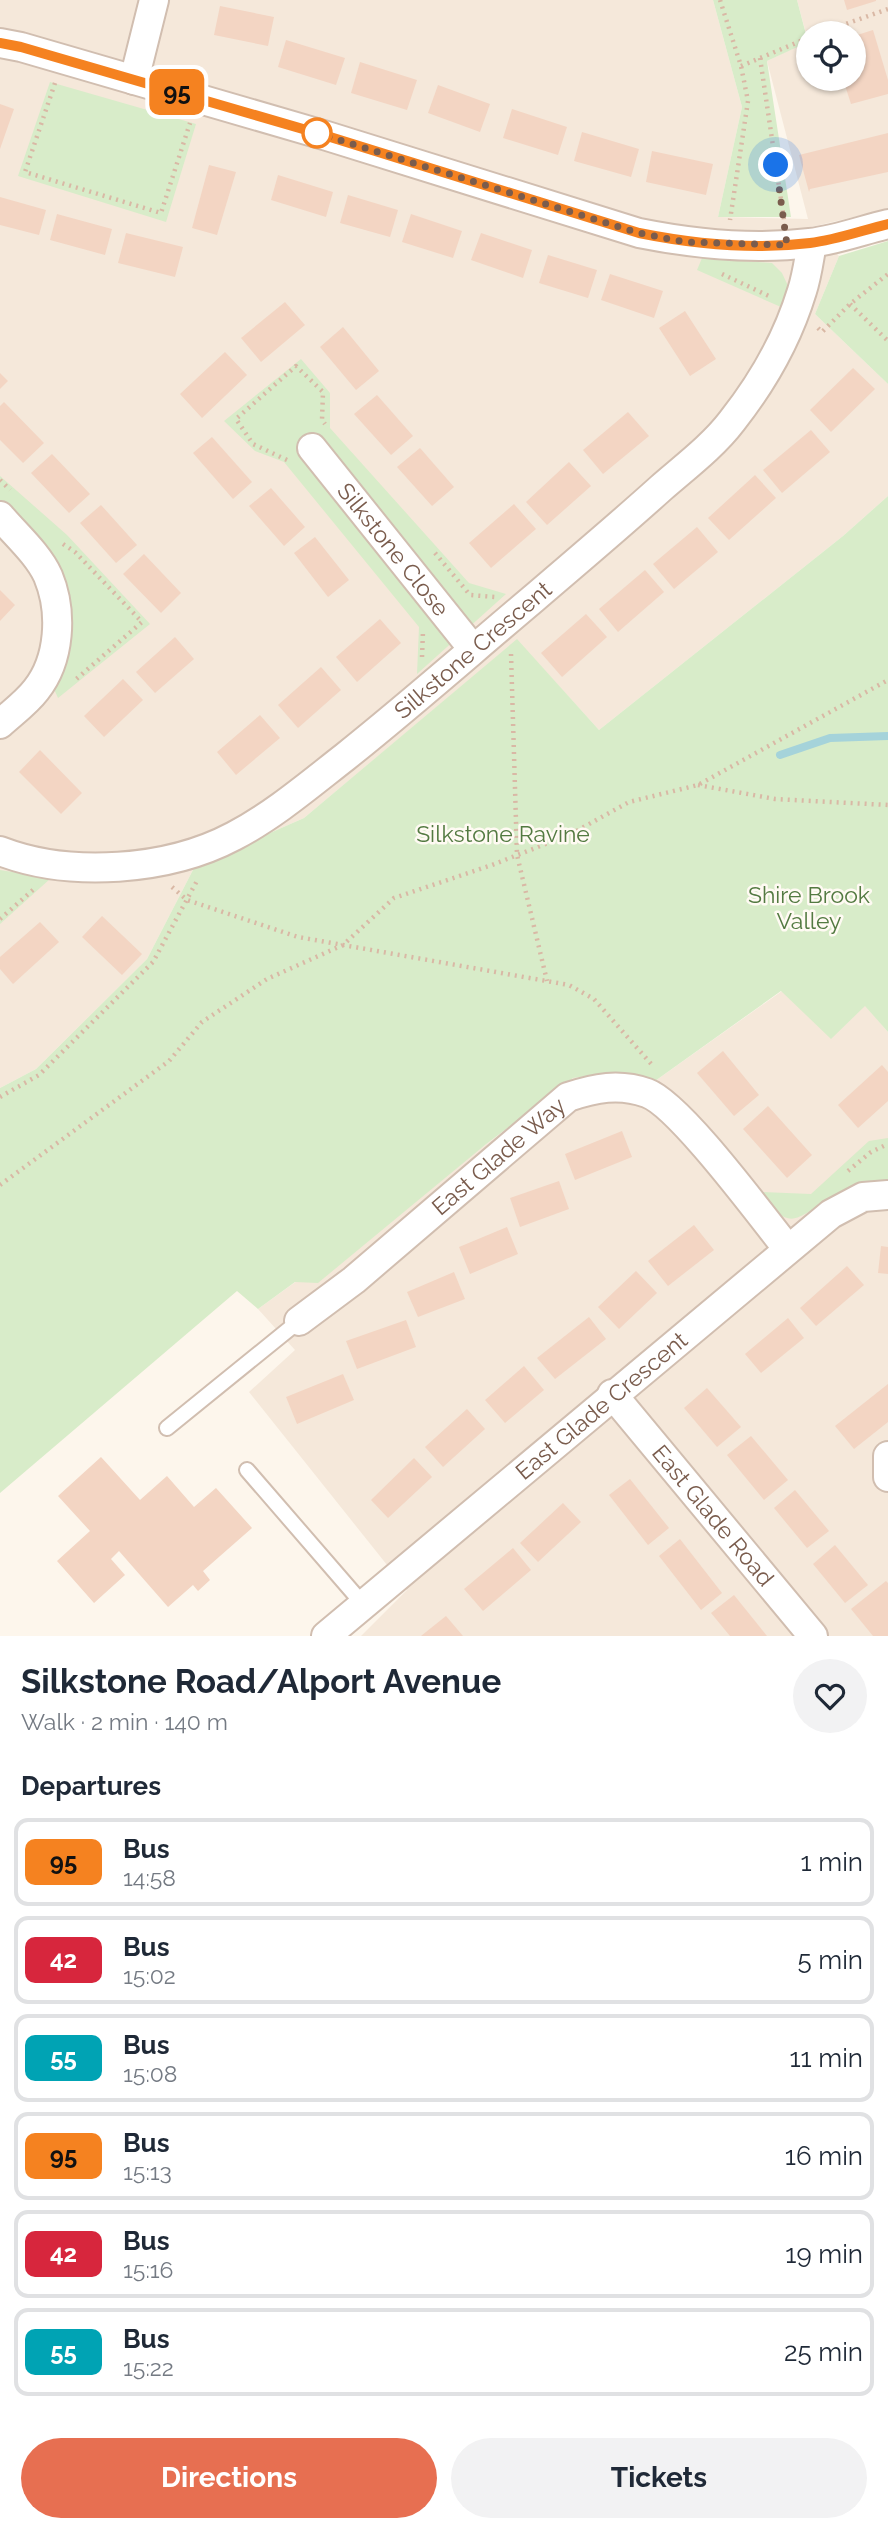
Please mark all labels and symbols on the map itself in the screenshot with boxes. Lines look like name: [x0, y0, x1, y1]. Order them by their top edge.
line badge: 95: [146, 69, 208, 115]
unlabelled marker: [302, 118, 332, 148]
your location: [758, 147, 793, 182]
street label: Silkstone Close: [332, 477, 455, 621]
street label: Silkstone Crescent: [389, 575, 557, 724]
park label: Silkstone Ravine: [416, 820, 590, 847]
park label: Shire Brook Valley: [748, 881, 870, 934]
street label: East Glade Way: [426, 1091, 571, 1220]
street label: East Glade Crescent: [510, 1326, 693, 1485]
street label: East Glade Road: [647, 1439, 780, 1591]

